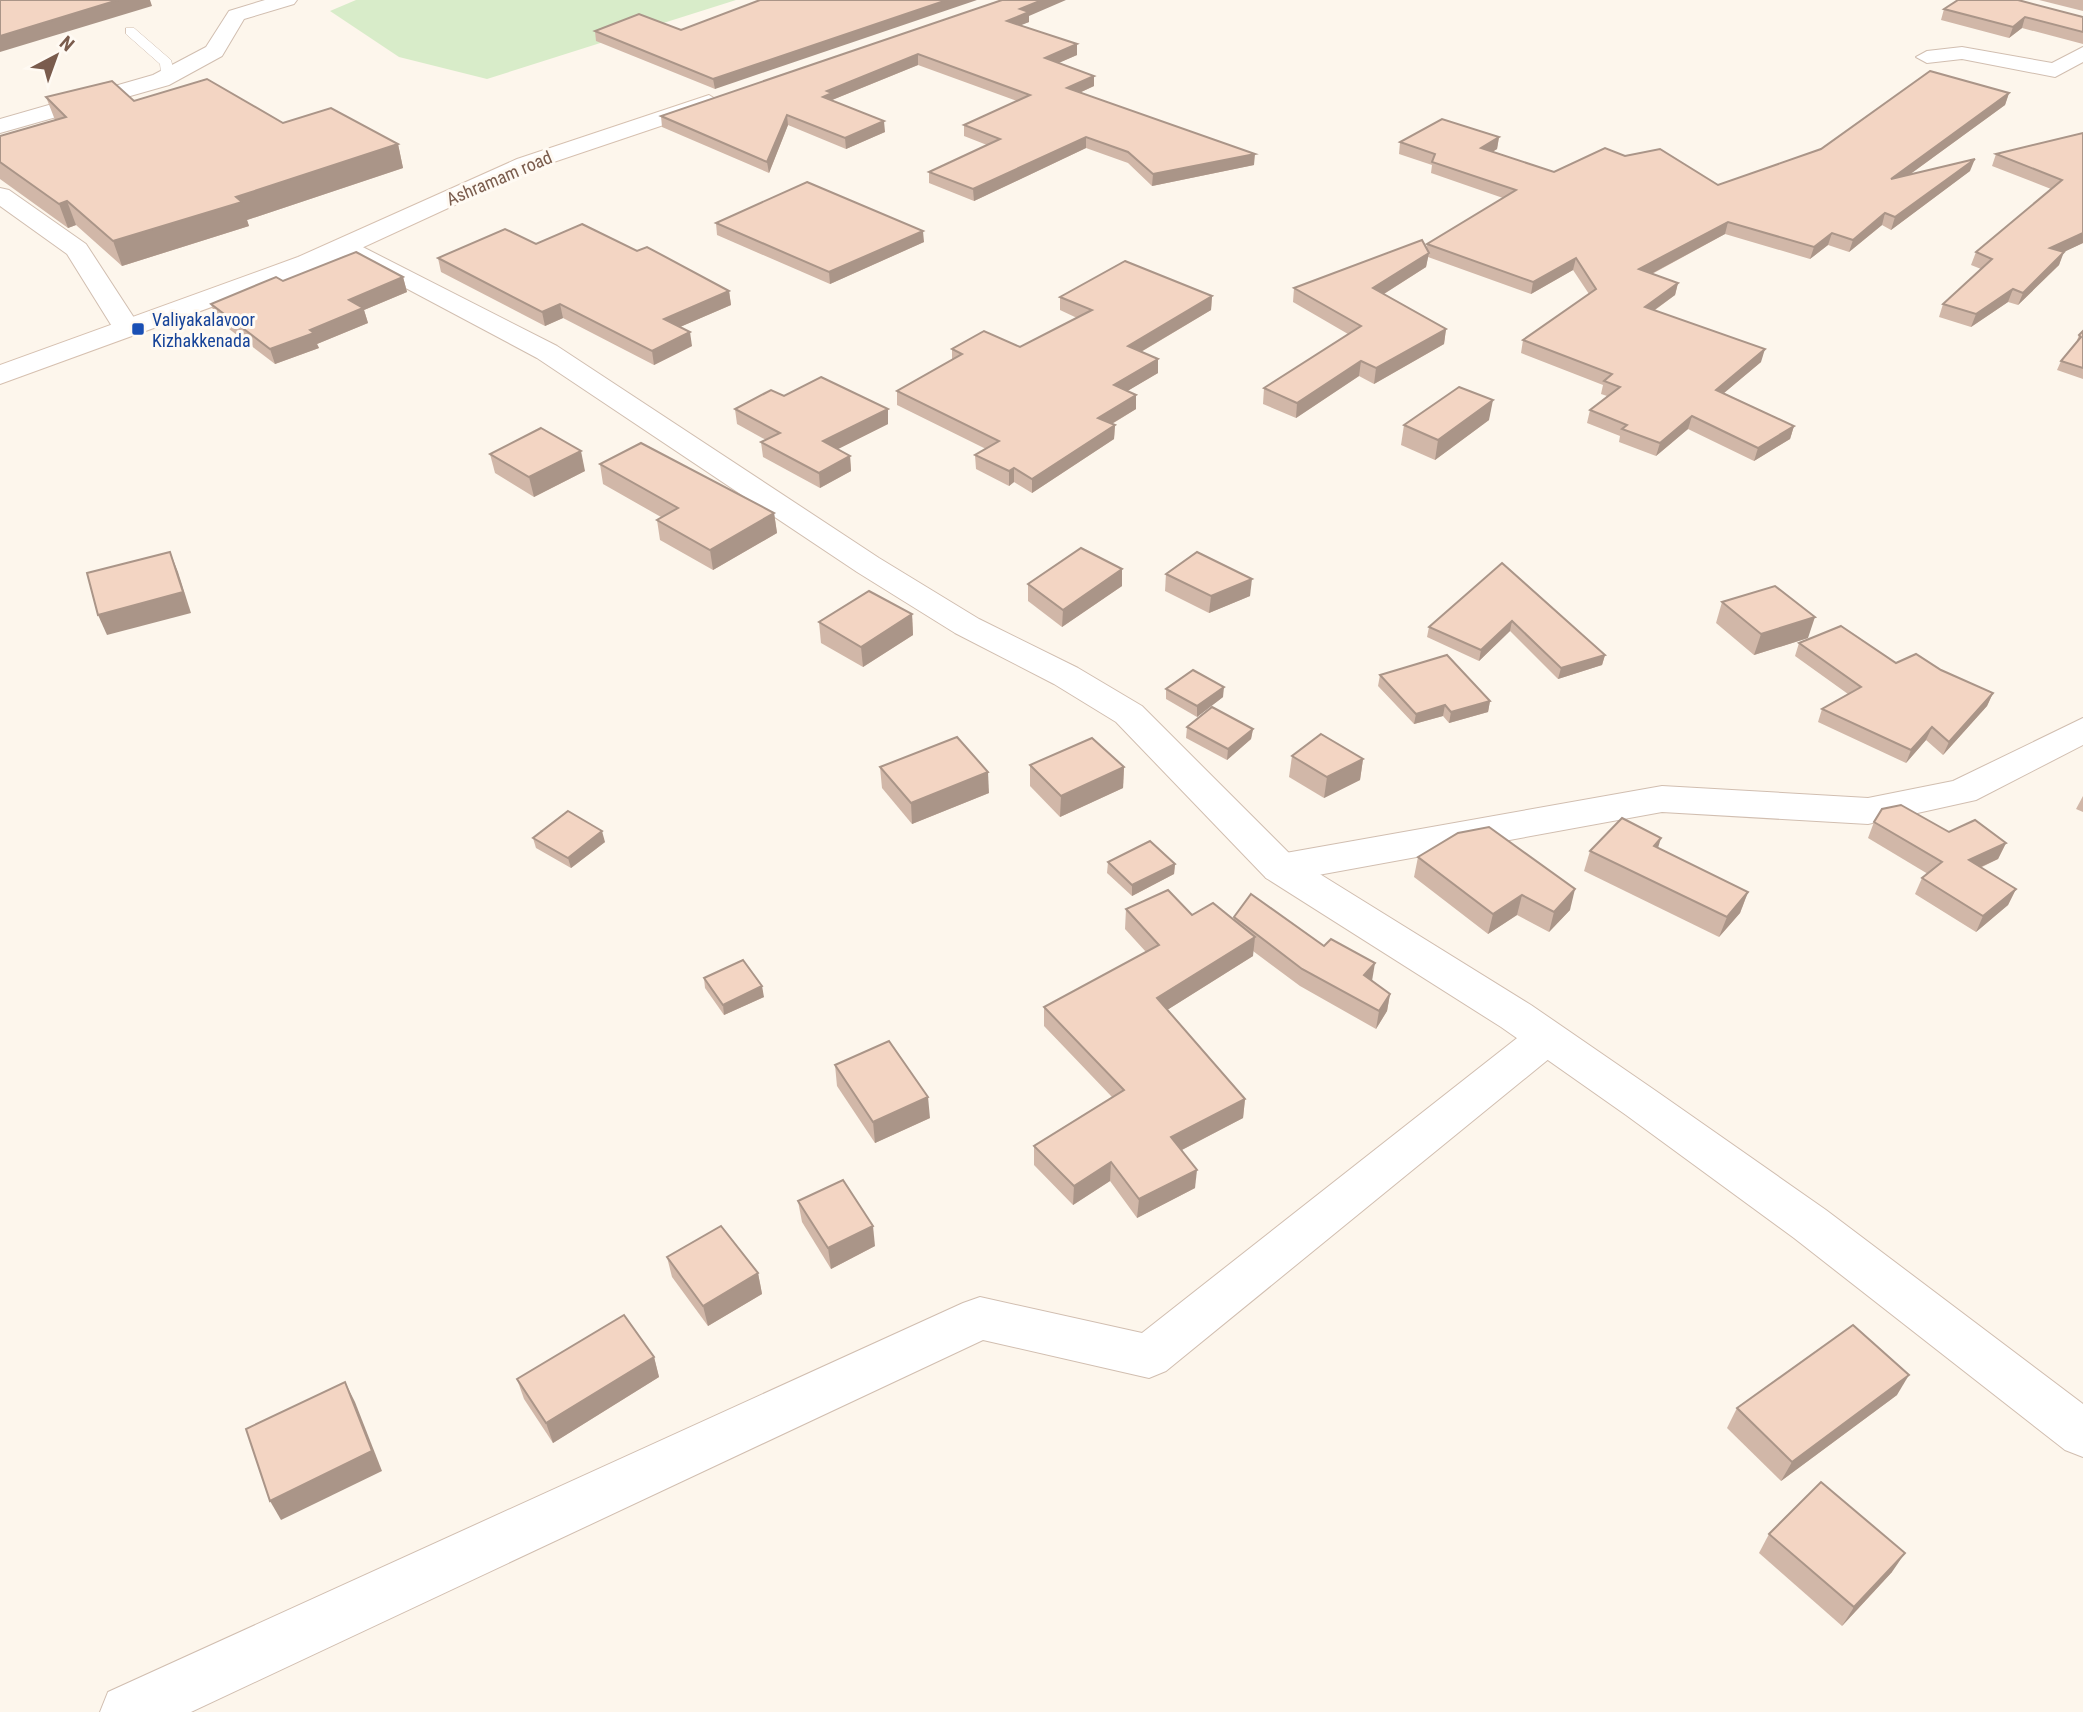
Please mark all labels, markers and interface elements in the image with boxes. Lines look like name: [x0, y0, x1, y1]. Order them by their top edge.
north arrow: [21, 21, 91, 91]
text: N: [55, 31, 79, 56]
street label: Ashramam road: [443, 146, 555, 210]
place label: Valiyakalavoor Kizhakkenada: [152, 309, 256, 351]
marker: Valiyakalavoor Kizhakkenada: [130, 321, 146, 337]

